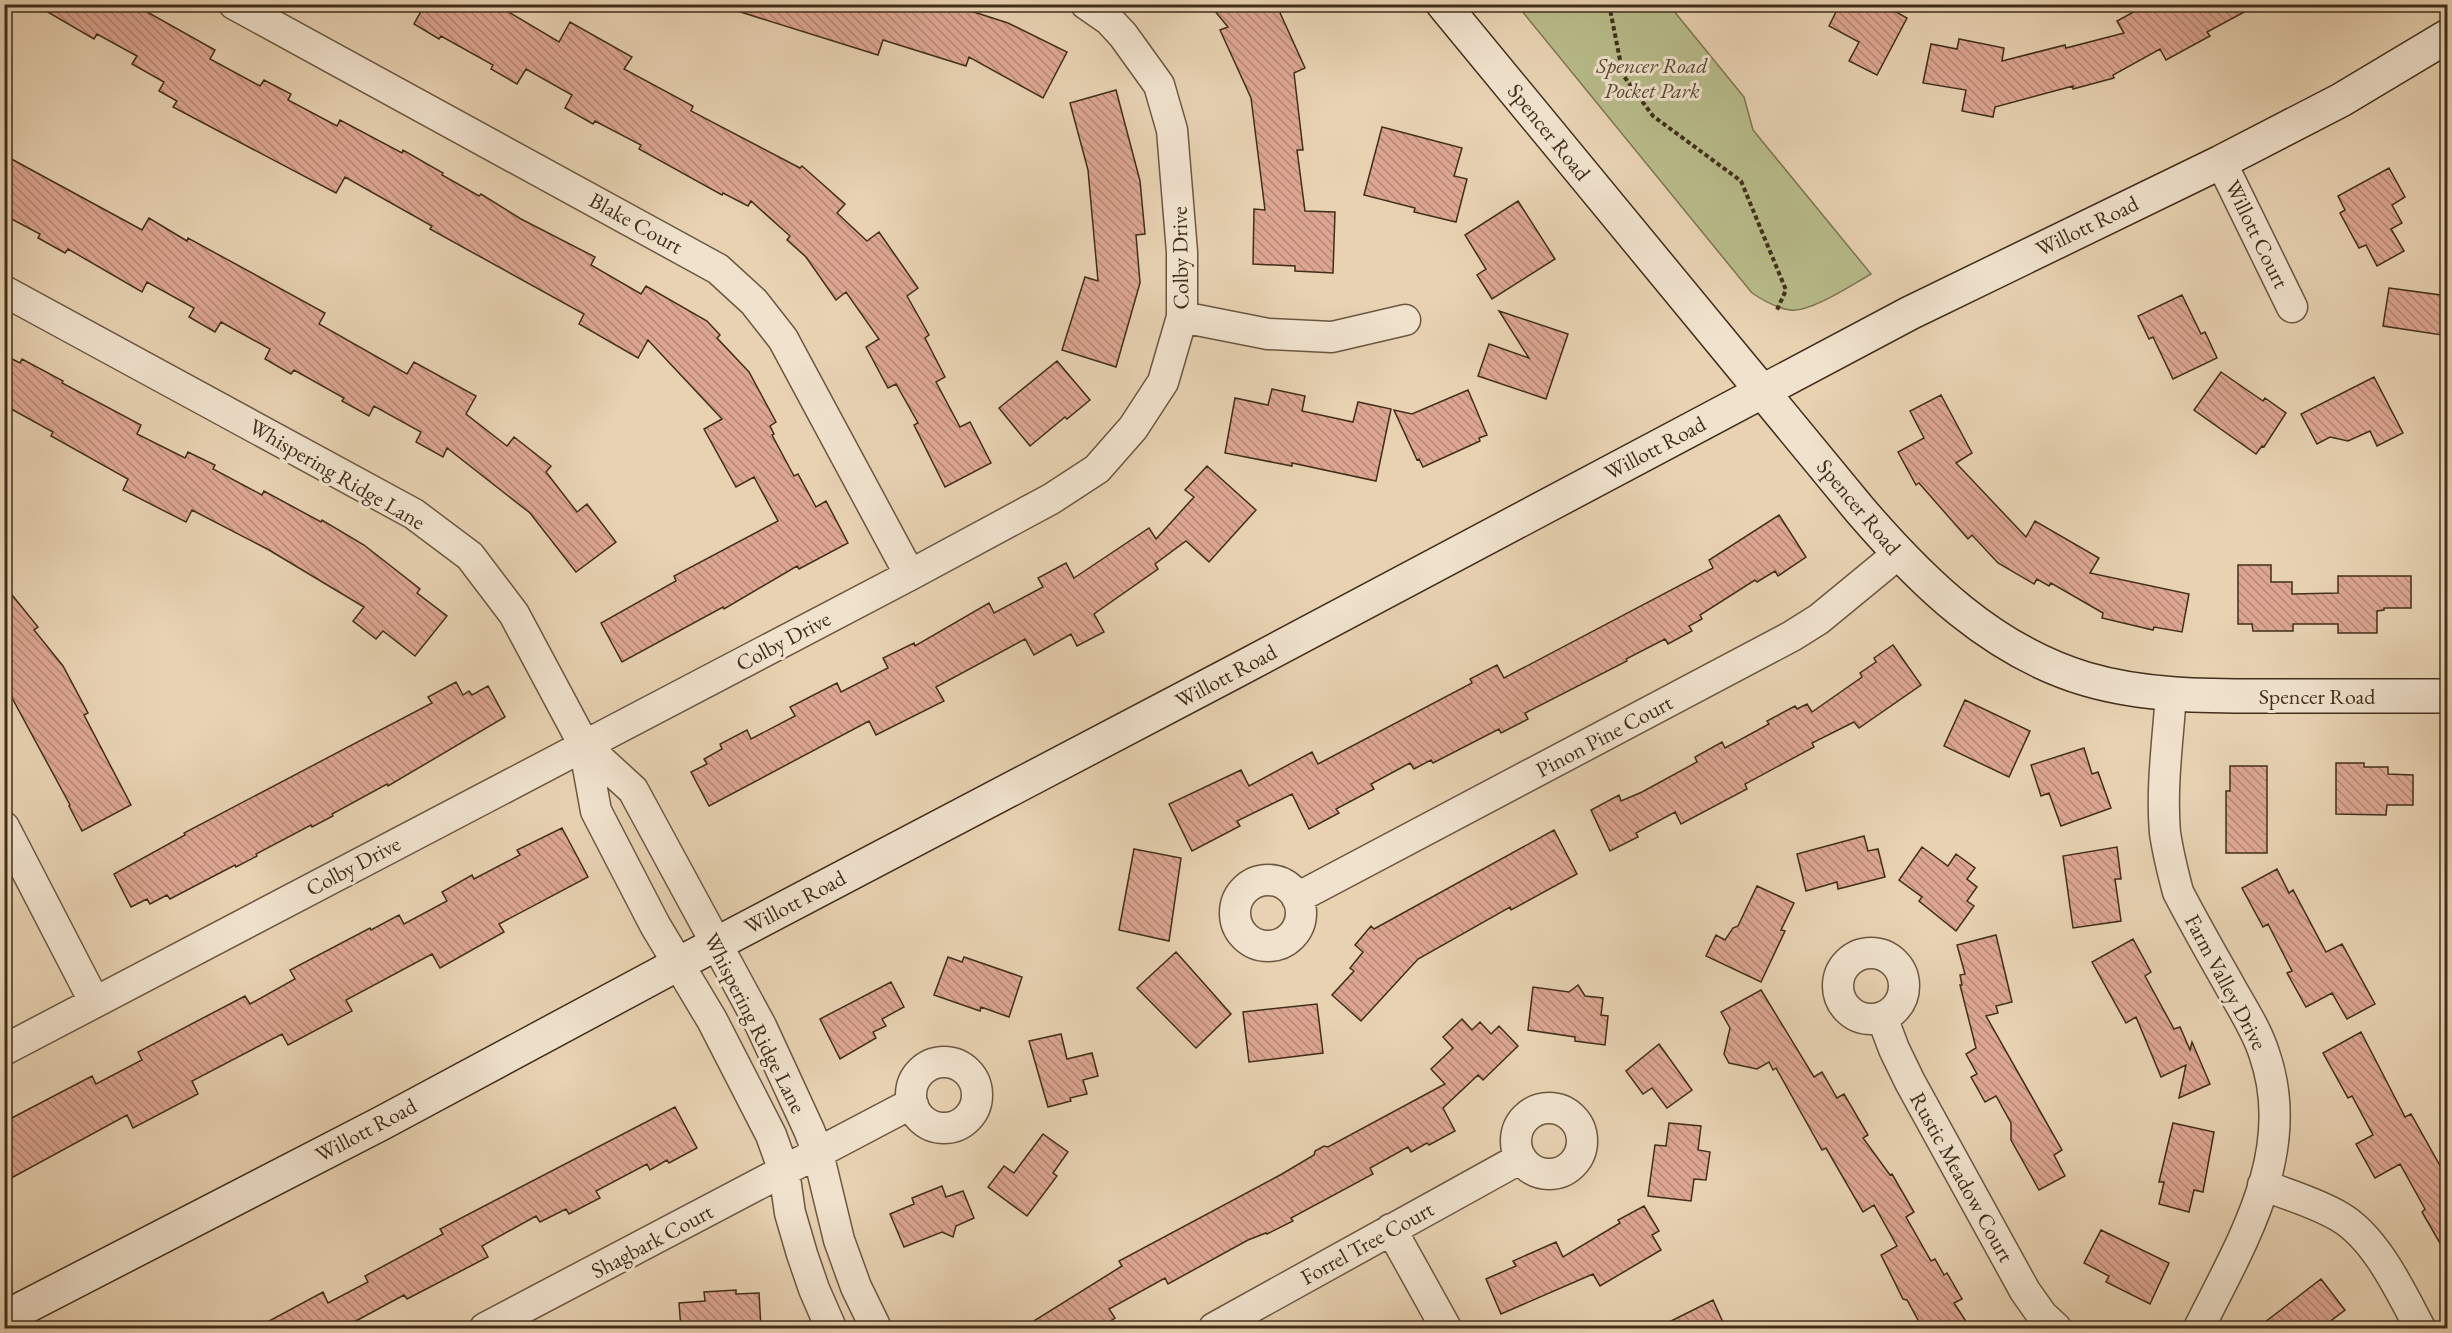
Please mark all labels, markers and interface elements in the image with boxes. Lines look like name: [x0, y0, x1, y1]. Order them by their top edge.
park label: Spencer Road Pocket Park: [1595, 51, 1708, 105]
street label: Spencer Road: [1501, 78, 1598, 187]
street label: Willott Court: [2218, 175, 2296, 293]
street label: Blake Court: [584, 185, 688, 261]
street label: Willott Road: [2031, 188, 2144, 263]
street label: Colby Drive: [1165, 206, 1195, 310]
street label: Willott Road: [1599, 409, 1711, 487]
street label: Whispering Ridge Lane: [244, 412, 431, 536]
street label: Spencer Road: [1810, 453, 1908, 562]
street label: Colby Drive: [731, 604, 836, 678]
street label: Willott Road: [1170, 637, 1282, 715]
street label: Spencer Road: [2259, 682, 2376, 711]
street label: Pinon Pine Court: [1531, 688, 1677, 784]
street label: Colby Drive: [301, 829, 406, 903]
street label: Willott Road: [739, 863, 851, 941]
street label: Farm Valley Drive: [2178, 909, 2274, 1055]
street label: Whispering Ridge Lane: [697, 928, 813, 1119]
street label: Rustic Meadow Court: [1903, 1087, 2021, 1267]
street label: Willott Road: [310, 1091, 422, 1169]
street label: Forrel Tree Court: [1295, 1194, 1439, 1292]
street label: Shagbark Court: [586, 1197, 718, 1285]

